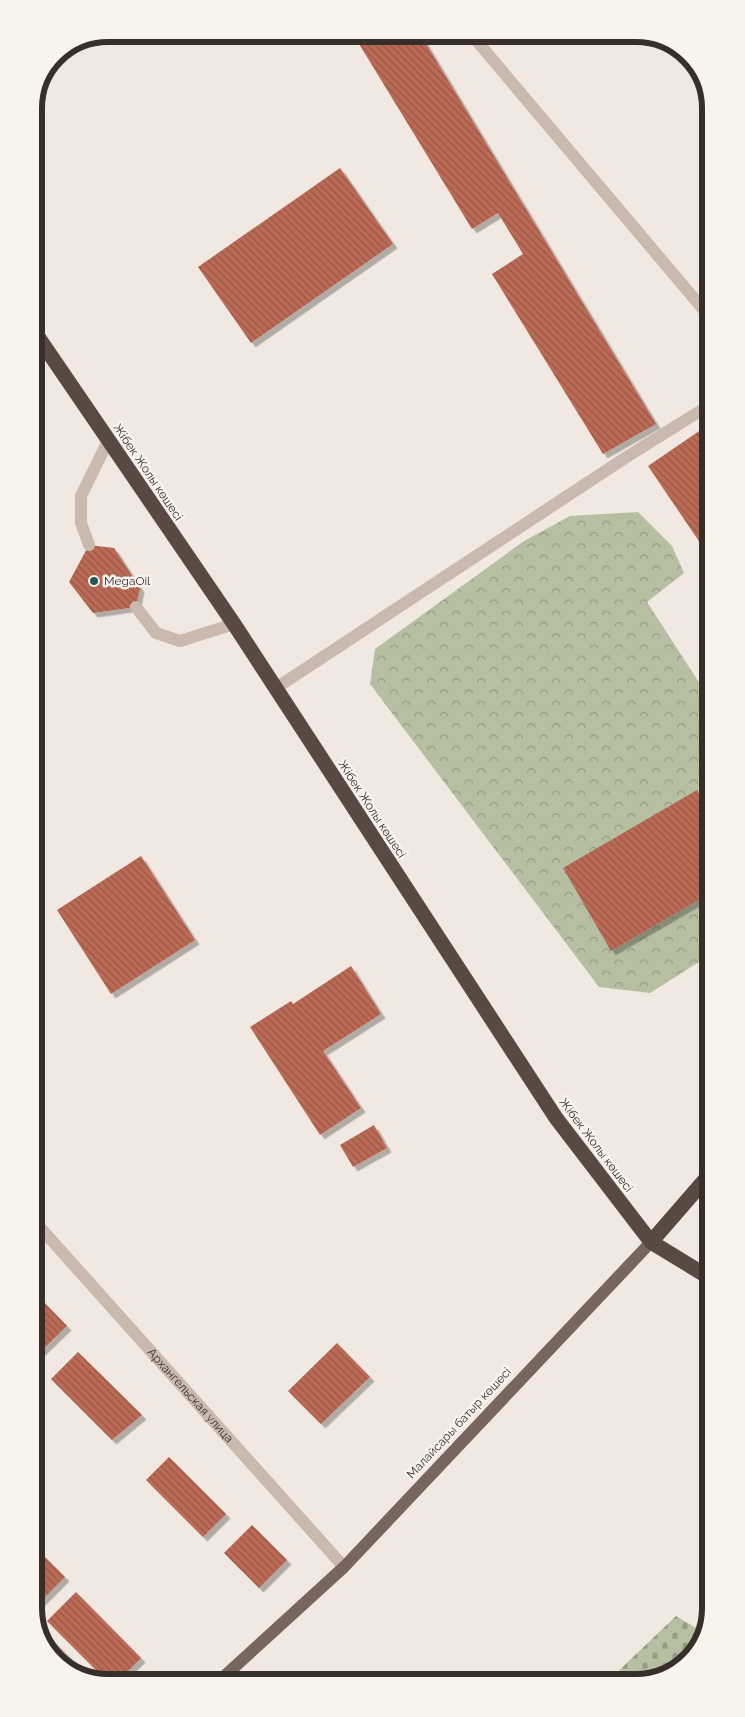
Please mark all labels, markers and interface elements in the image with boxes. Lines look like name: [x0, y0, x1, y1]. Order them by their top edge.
street label: Жібек Жолы көшесі: [110, 421, 186, 523]
place label: MegaOil: [104, 574, 151, 588]
marker: MegaOil: [88, 575, 100, 587]
street label: Жібек Жолы көшесі: [335, 758, 409, 860]
street label: Жібек Жолы көшесі: [556, 1095, 636, 1195]
street label: Архангельская улица: [144, 1345, 236, 1445]
street label: Малайсары батыр көшесі: [404, 1365, 514, 1481]

